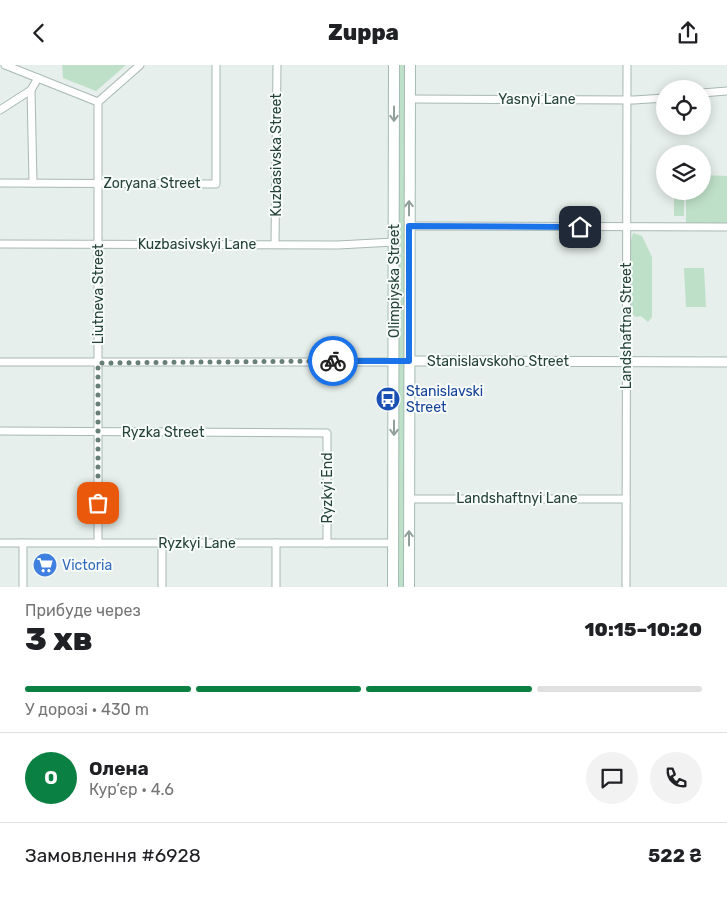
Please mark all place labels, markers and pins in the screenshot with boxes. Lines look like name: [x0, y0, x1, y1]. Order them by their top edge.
pin: [559, 206, 601, 248]
place label: Stanislavski Street: [406, 383, 483, 416]
bus stop icon: Stanislavski Street: [375, 386, 401, 412]
pin: [77, 482, 119, 524]
supermarket icon: Victoria: [32, 552, 58, 578]
place label: Victoria: [62, 557, 112, 574]

